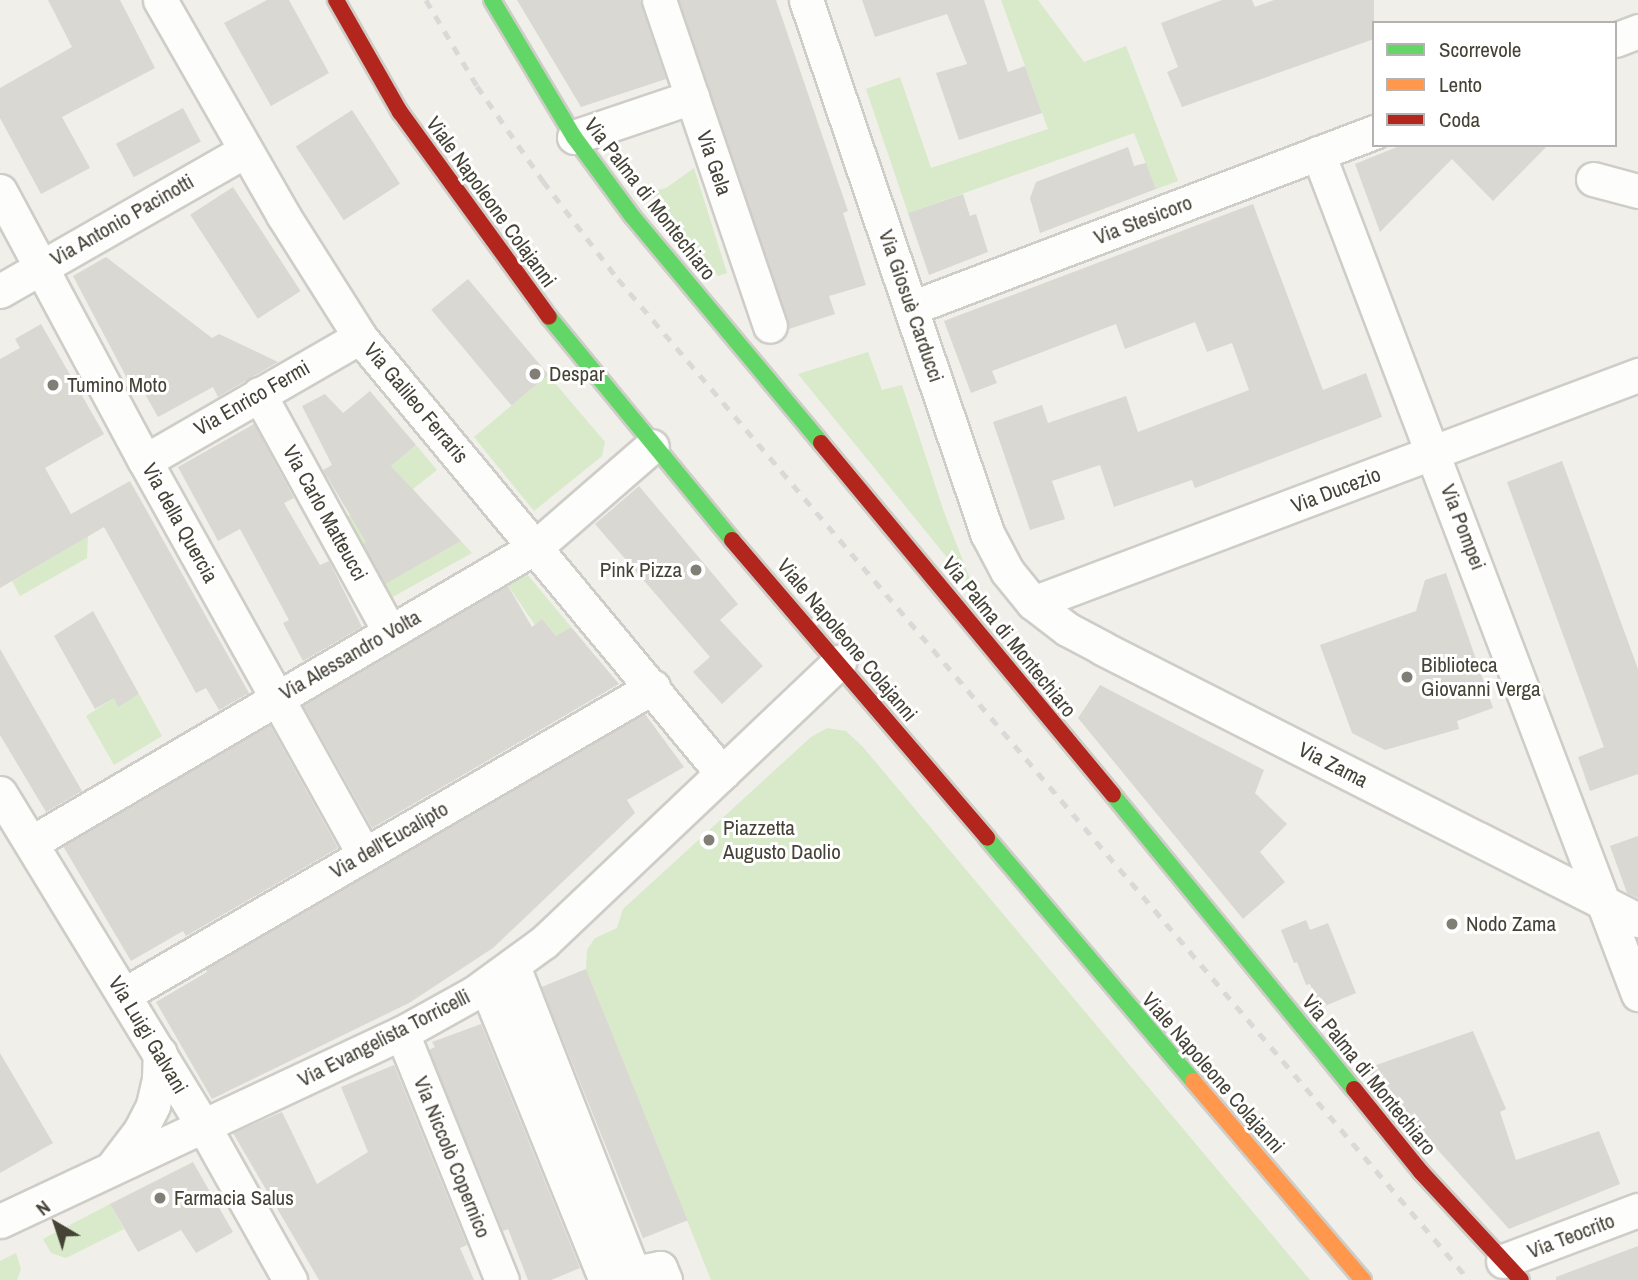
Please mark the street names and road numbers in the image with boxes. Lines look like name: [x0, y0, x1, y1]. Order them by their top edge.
street label: Viale Napoleone Colajanni: [421, 112, 561, 292]
street label: Via Palma di Montechiaro: [579, 113, 721, 285]
street label: Via Gela: [691, 127, 737, 199]
street label: Via Antonio Pacinotti: [45, 168, 199, 272]
street label: Via Stesicoro: [1090, 190, 1196, 250]
street label: Via Giosuè Carducci: [873, 226, 949, 386]
street label: Via Galileo Ferraris: [358, 338, 474, 468]
street label: Via Enrico Fermi: [190, 355, 314, 441]
street label: Via Carlo Matteucci: [277, 441, 373, 585]
street label: Via della Quercia: [137, 459, 223, 587]
street label: Via Ducezio: [1288, 461, 1384, 519]
street label: Via Pompei: [1435, 481, 1491, 573]
street label: Via Palma di Montechiaro: [937, 552, 1081, 722]
street label: Viale Napoleone Colajanni: [772, 554, 922, 726]
street label: Via Alessandro Volta: [275, 604, 425, 706]
street label: Via Zama: [1294, 737, 1372, 793]
street label: Via dell'Eucalipto: [325, 796, 453, 884]
street label: Via Luigi Galvani: [103, 972, 193, 1098]
street label: Via Evangelista Torricelli: [294, 984, 474, 1092]
street label: Viale Napoleone Colajanni: [1136, 988, 1290, 1158]
street label: Via Palma di Montechiaro: [1297, 990, 1441, 1160]
street label: Via Niccolò Copernico: [408, 1073, 496, 1241]
street label: Via Teocrito: [1524, 1208, 1618, 1264]

